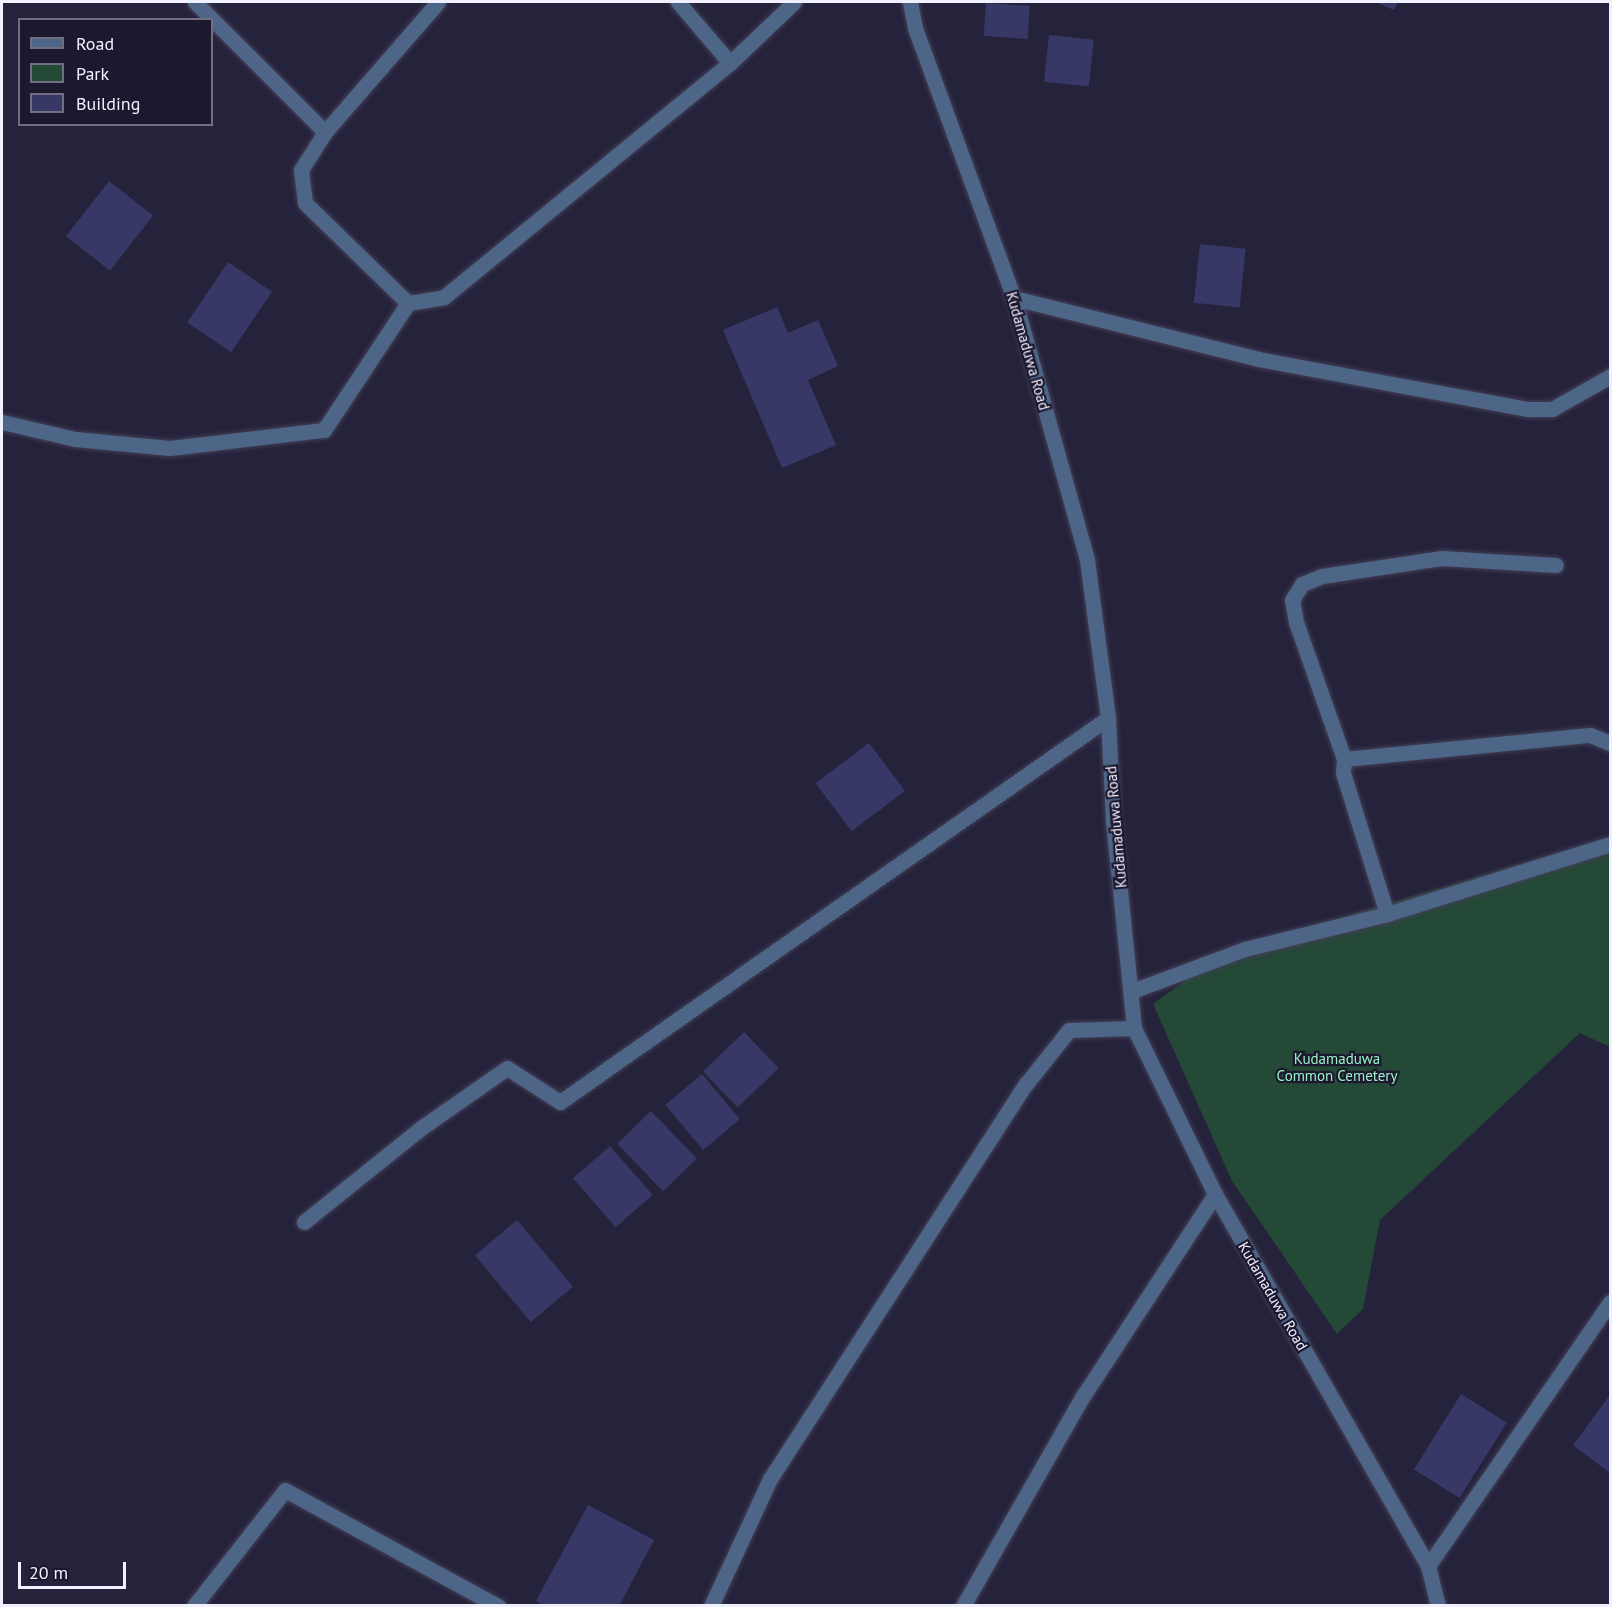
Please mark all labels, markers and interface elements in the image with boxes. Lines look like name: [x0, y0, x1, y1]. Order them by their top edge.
legend: [18, 18, 213, 126]
text: Road: [76, 32, 114, 55]
text: Park: [76, 62, 109, 85]
text: Building: [76, 92, 140, 115]
street label: Kudamaduwa Road: [1002, 290, 1054, 412]
street label: Kudamaduwa Road: [1102, 765, 1130, 889]
park label: Kudamaduwa Common Cemetery: [1277, 1049, 1397, 1084]
street label: Kudamaduwa Road: [1235, 1239, 1311, 1353]
scale bar: [21, 1550, 129, 1588]
text: 20 m: [29, 1561, 68, 1584]

